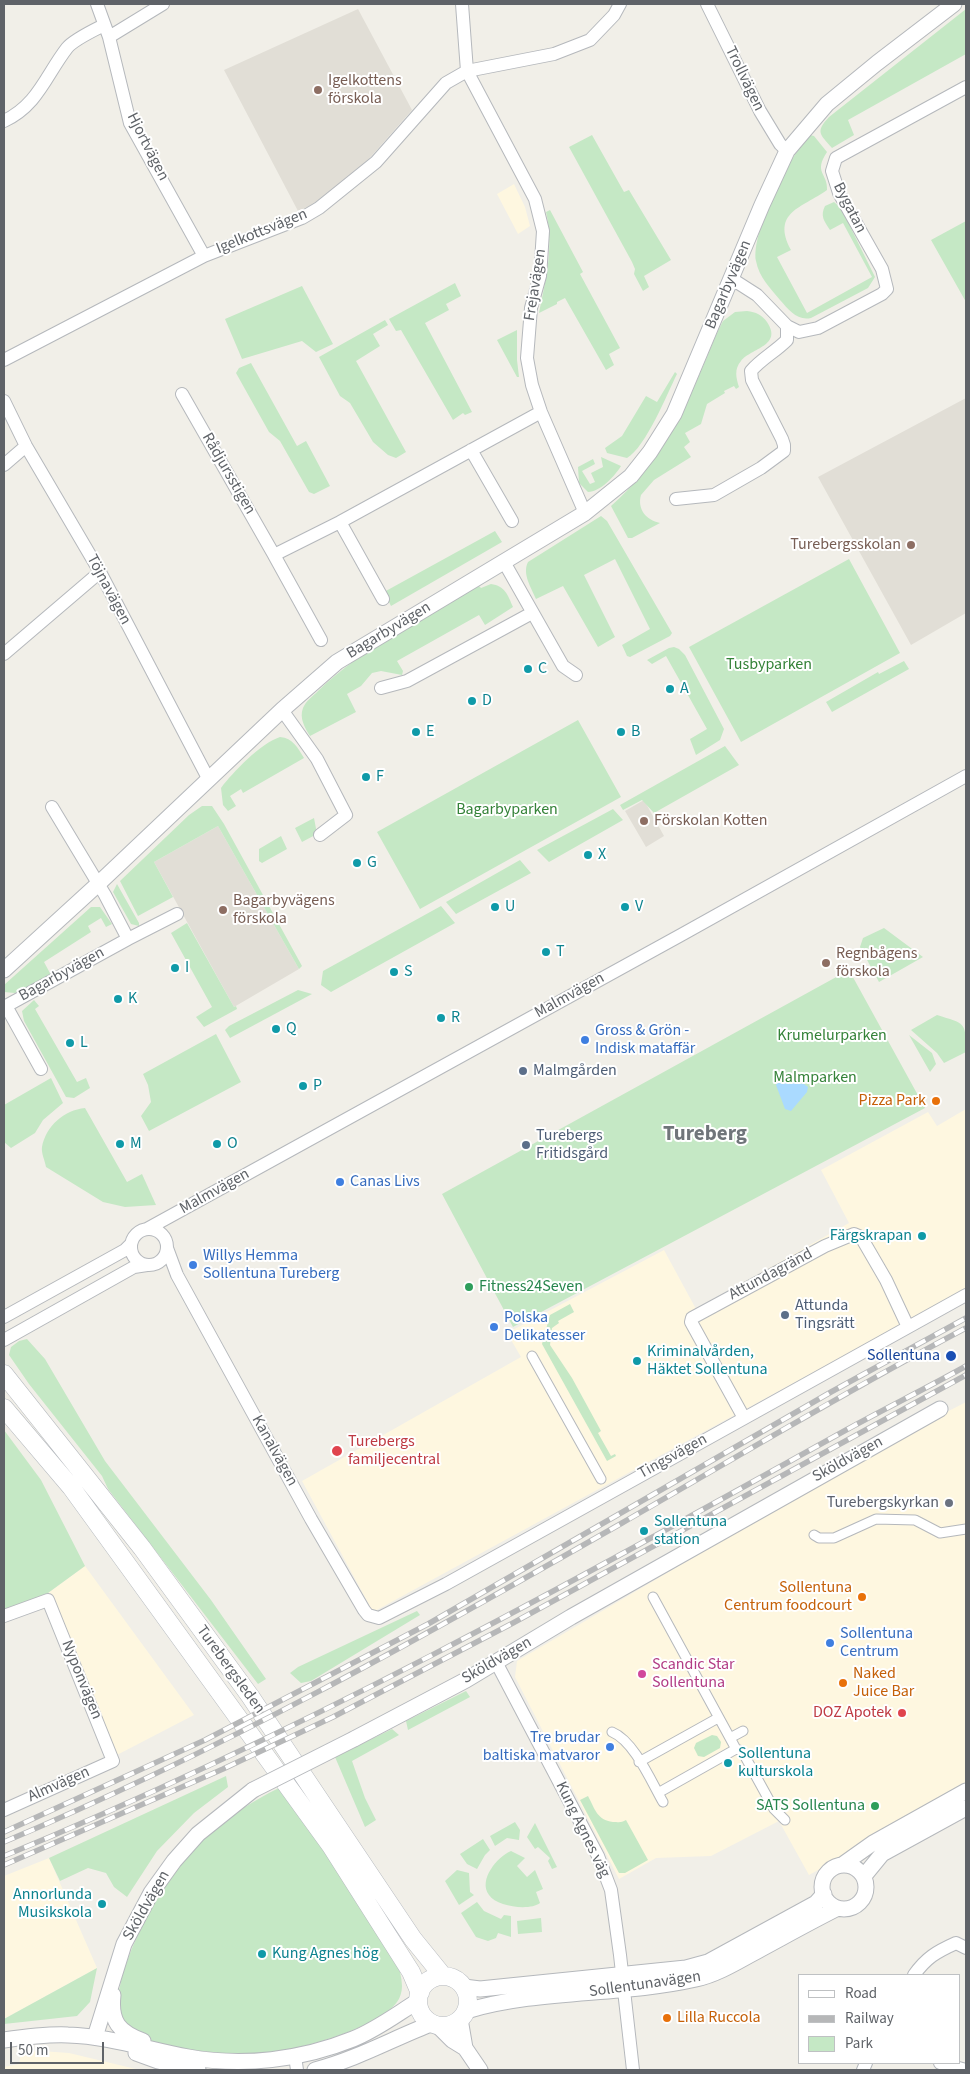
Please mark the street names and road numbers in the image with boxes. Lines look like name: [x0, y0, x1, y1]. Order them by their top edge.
street label: Trollvägen: [720, 43, 768, 115]
street label: Hjortvägen: [122, 110, 172, 184]
street label: Bygatan: [828, 179, 870, 237]
street label: Igelkottsvägen: [213, 205, 311, 259]
street label: Bagarbyvägen: [702, 238, 756, 332]
street label: Frejavägen: [521, 248, 551, 322]
street label: Rådjursstigen: [197, 430, 259, 518]
street label: Töjnavägen: [82, 552, 134, 628]
street label: Bagarbyvägen: [343, 598, 435, 664]
street label: Bagarbyvägen: [16, 944, 108, 1006]
street label: Malmvägen: [532, 969, 608, 1023]
street label: Malmvägen: [177, 1165, 253, 1219]
street label: Attundagränd: [726, 1245, 816, 1305]
street label: Kanalvägen: [247, 1412, 301, 1490]
street label: Tingsvägen: [635, 1430, 711, 1484]
street label: Sköldvägen: [809, 1433, 887, 1487]
street label: Turebergsleden: [192, 1622, 268, 1718]
street label: Sköldvägen: [459, 1633, 535, 1689]
street label: Nyponvägen: [56, 1638, 106, 1722]
street label: Almvägen: [25, 1763, 93, 1807]
street label: Kung Agnes väg: [550, 1779, 614, 1881]
street label: Sköldvägen: [119, 1868, 175, 1944]
street label: Sollentunavägen: [588, 1968, 702, 2002]

